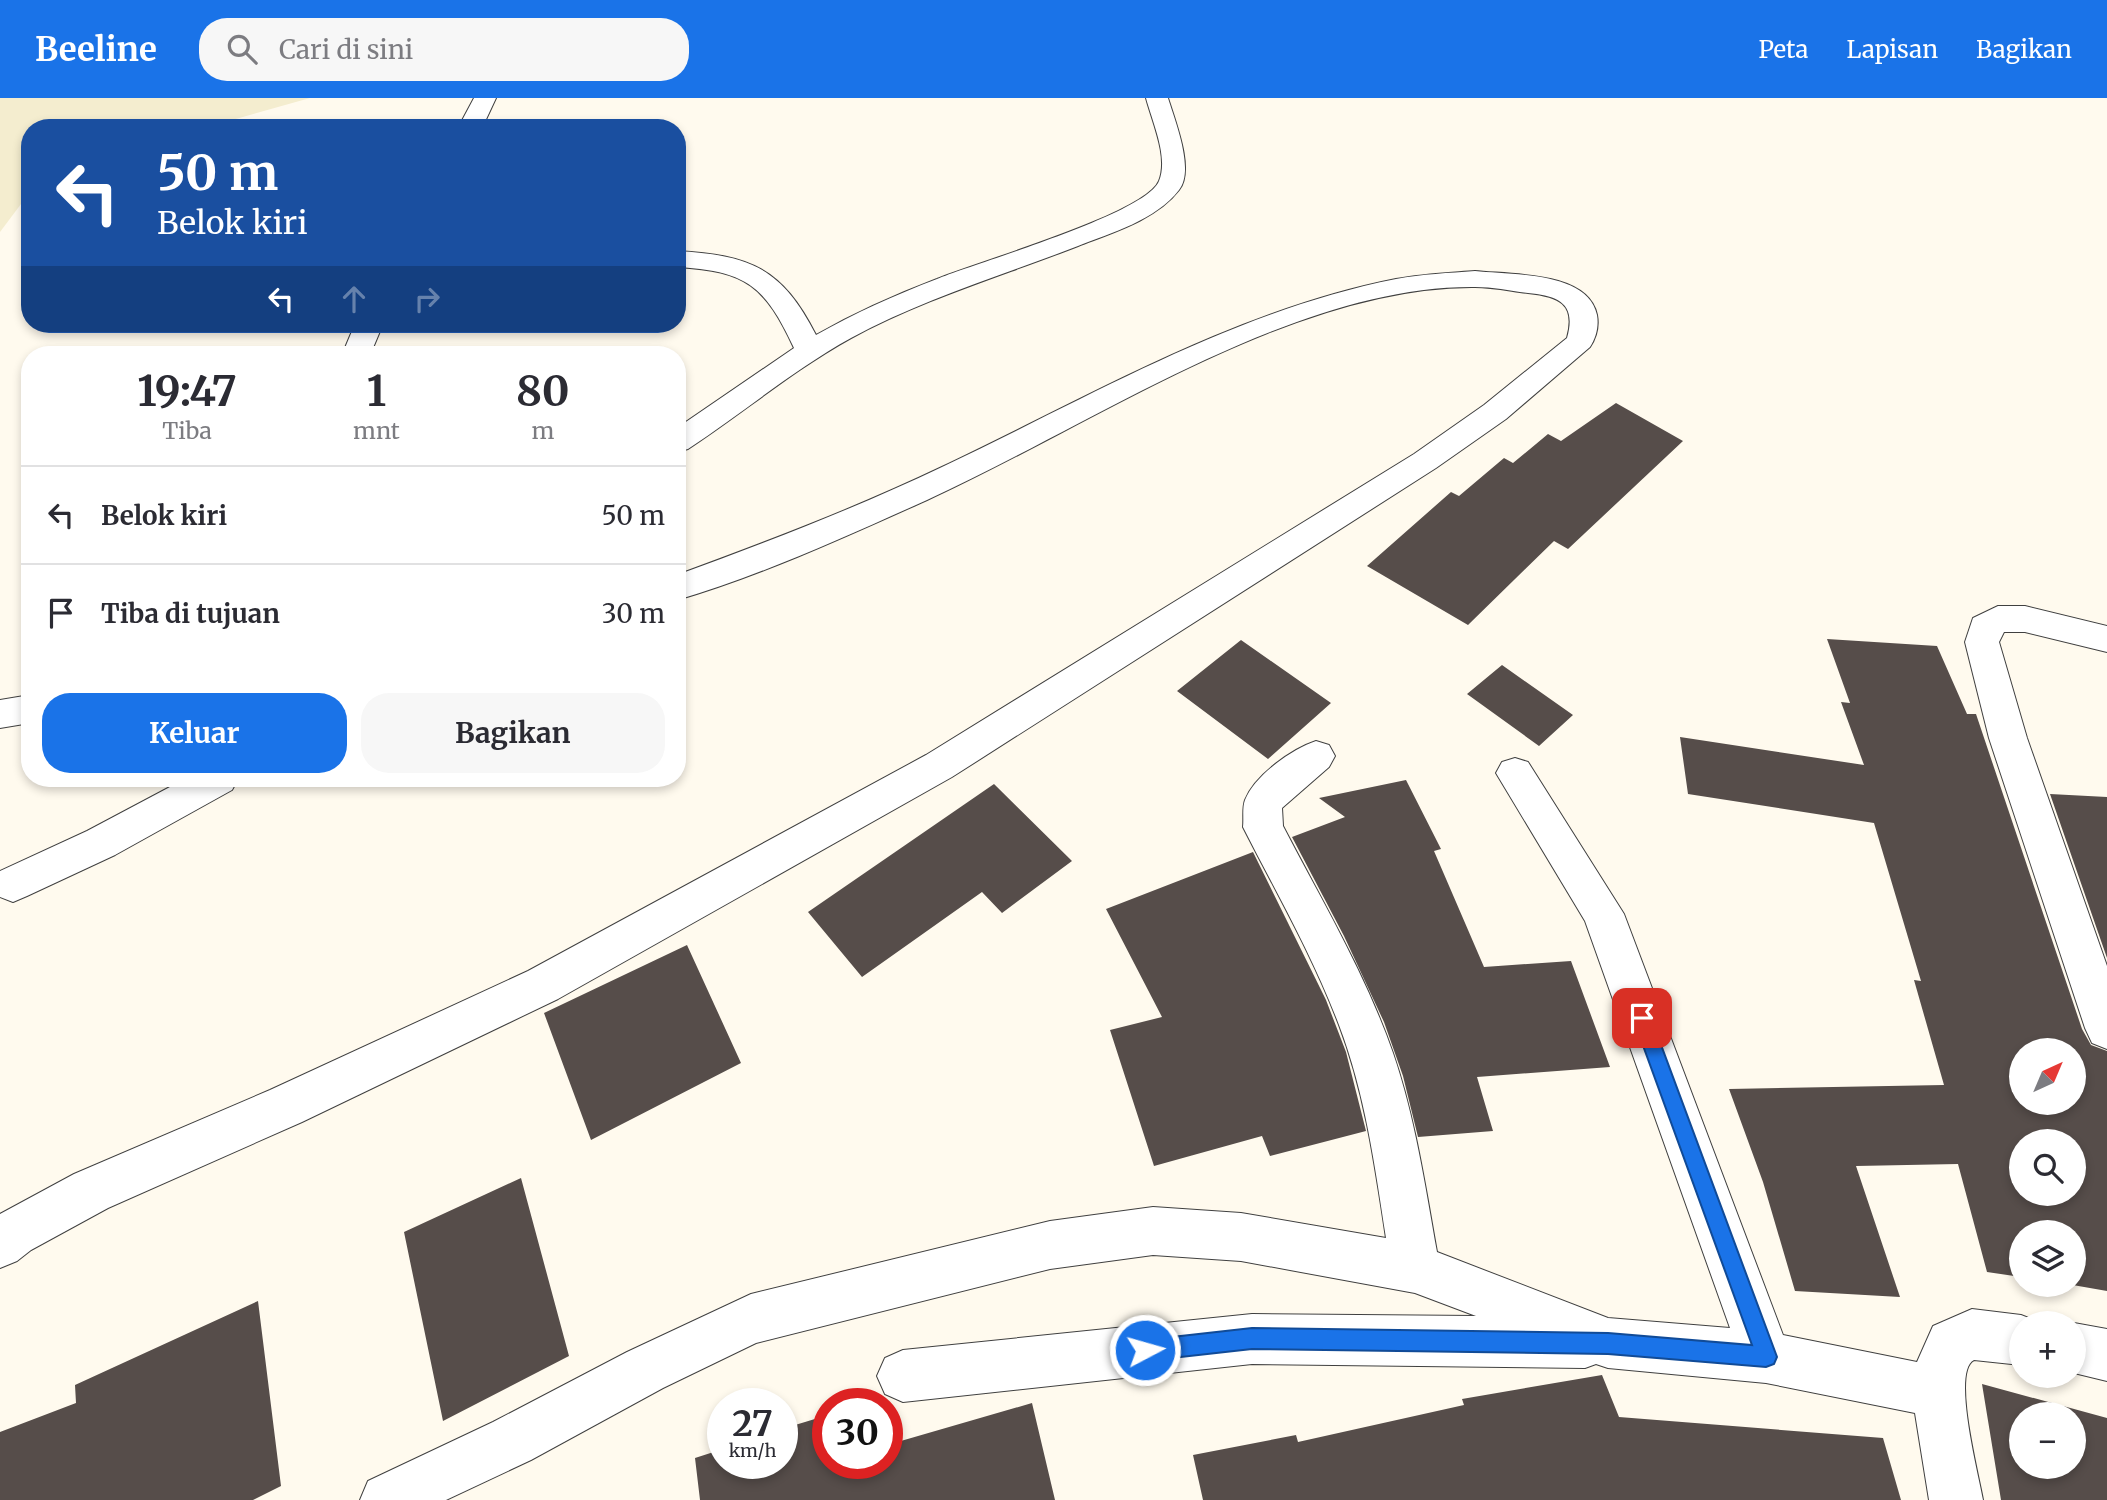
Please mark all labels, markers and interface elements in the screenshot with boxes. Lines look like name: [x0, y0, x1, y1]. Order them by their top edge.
search box: [199, 18, 689, 81]
text: Beeline: [35, 29, 157, 70]
icon: search: [223, 30, 261, 68]
text: Cari di sini: [279, 33, 413, 66]
text: Peta: [1758, 34, 1808, 65]
text: Lapisan: [1846, 34, 1938, 65]
text: Bagikan: [1976, 34, 2072, 65]
text: 50 m: [157, 142, 278, 203]
icon: left: [42, 147, 133, 238]
text: Belok kiri: [157, 203, 308, 243]
icon: left: [262, 280, 300, 318]
icon: ahead: [335, 280, 373, 318]
icon: right: [408, 280, 446, 318]
text: 19:47: [137, 365, 237, 417]
text: 1: [367, 365, 386, 417]
text: 80: [516, 365, 570, 417]
text: Tiba: [162, 416, 212, 445]
text: mnt: [353, 416, 400, 445]
text: m: [531, 416, 554, 445]
icon: left: [42, 496, 80, 534]
text: Belok kiri: [101, 499, 227, 532]
text: 50 m: [601, 499, 665, 532]
icon: arrive: [42, 594, 80, 632]
text: Tiba di tujuan: [101, 597, 280, 630]
text: 30 m: [602, 597, 665, 630]
button: Keluar: [42, 693, 347, 773]
button: Bagikan: [361, 693, 665, 773]
pin: [1612, 988, 1672, 1048]
icon: arrive: [1623, 999, 1661, 1037]
north arrow: [2009, 1038, 2086, 1115]
map controls: [2009, 1038, 2086, 1479]
button: search: [2009, 1129, 2086, 1206]
button: layers: [2009, 1220, 2086, 1297]
button: +: [2009, 1311, 2086, 1388]
position arrow: [1108, 1313, 1182, 1387]
speed limit sign: 30: [812, 1388, 903, 1479]
text: 27: [732, 1402, 773, 1446]
button: −: [2009, 1402, 2086, 1479]
text: km/h: [729, 1439, 776, 1462]

